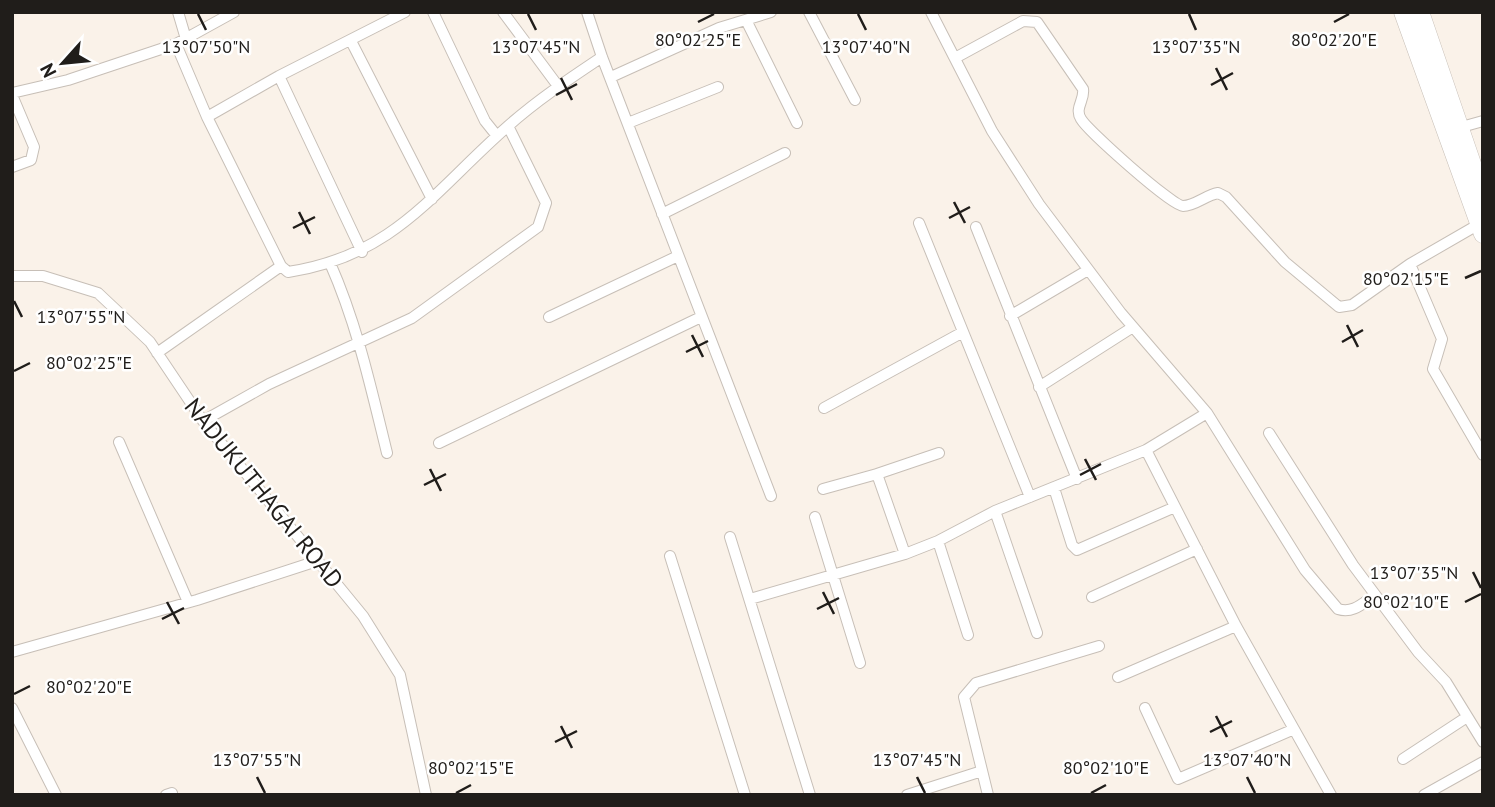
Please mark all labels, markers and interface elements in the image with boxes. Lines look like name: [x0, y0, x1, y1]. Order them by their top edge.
north arrow: [28, 28, 98, 98]
text: 80°02'25"E: [655, 28, 741, 51]
text: 80°02'20"E: [1291, 28, 1377, 51]
text: 13°07'50"N: [162, 35, 250, 58]
text: 13°07'45"N: [492, 35, 580, 58]
text: 13°07'40"N: [822, 35, 910, 58]
text: 13°07'35"N: [1152, 35, 1240, 58]
text: N: [34, 60, 61, 82]
text: 80°02'15"E: [1363, 267, 1449, 290]
text: 13°07'55"N: [37, 305, 125, 328]
text: 80°02'25"E: [46, 351, 132, 374]
street label: NADUKUTHAGAI ROAD: [178, 392, 350, 594]
text: 13°07'35"N: [1370, 561, 1458, 584]
text: 80°02'10"E: [1363, 590, 1449, 613]
text: 80°02'20"E: [46, 675, 132, 698]
text: 13°07'55"N: [213, 748, 301, 771]
text: 13°07'45"N: [873, 748, 961, 771]
text: 13°07'40"N: [1203, 748, 1291, 771]
text: 80°02'15"E: [428, 756, 514, 779]
text: 80°02'10"E: [1063, 756, 1149, 779]

